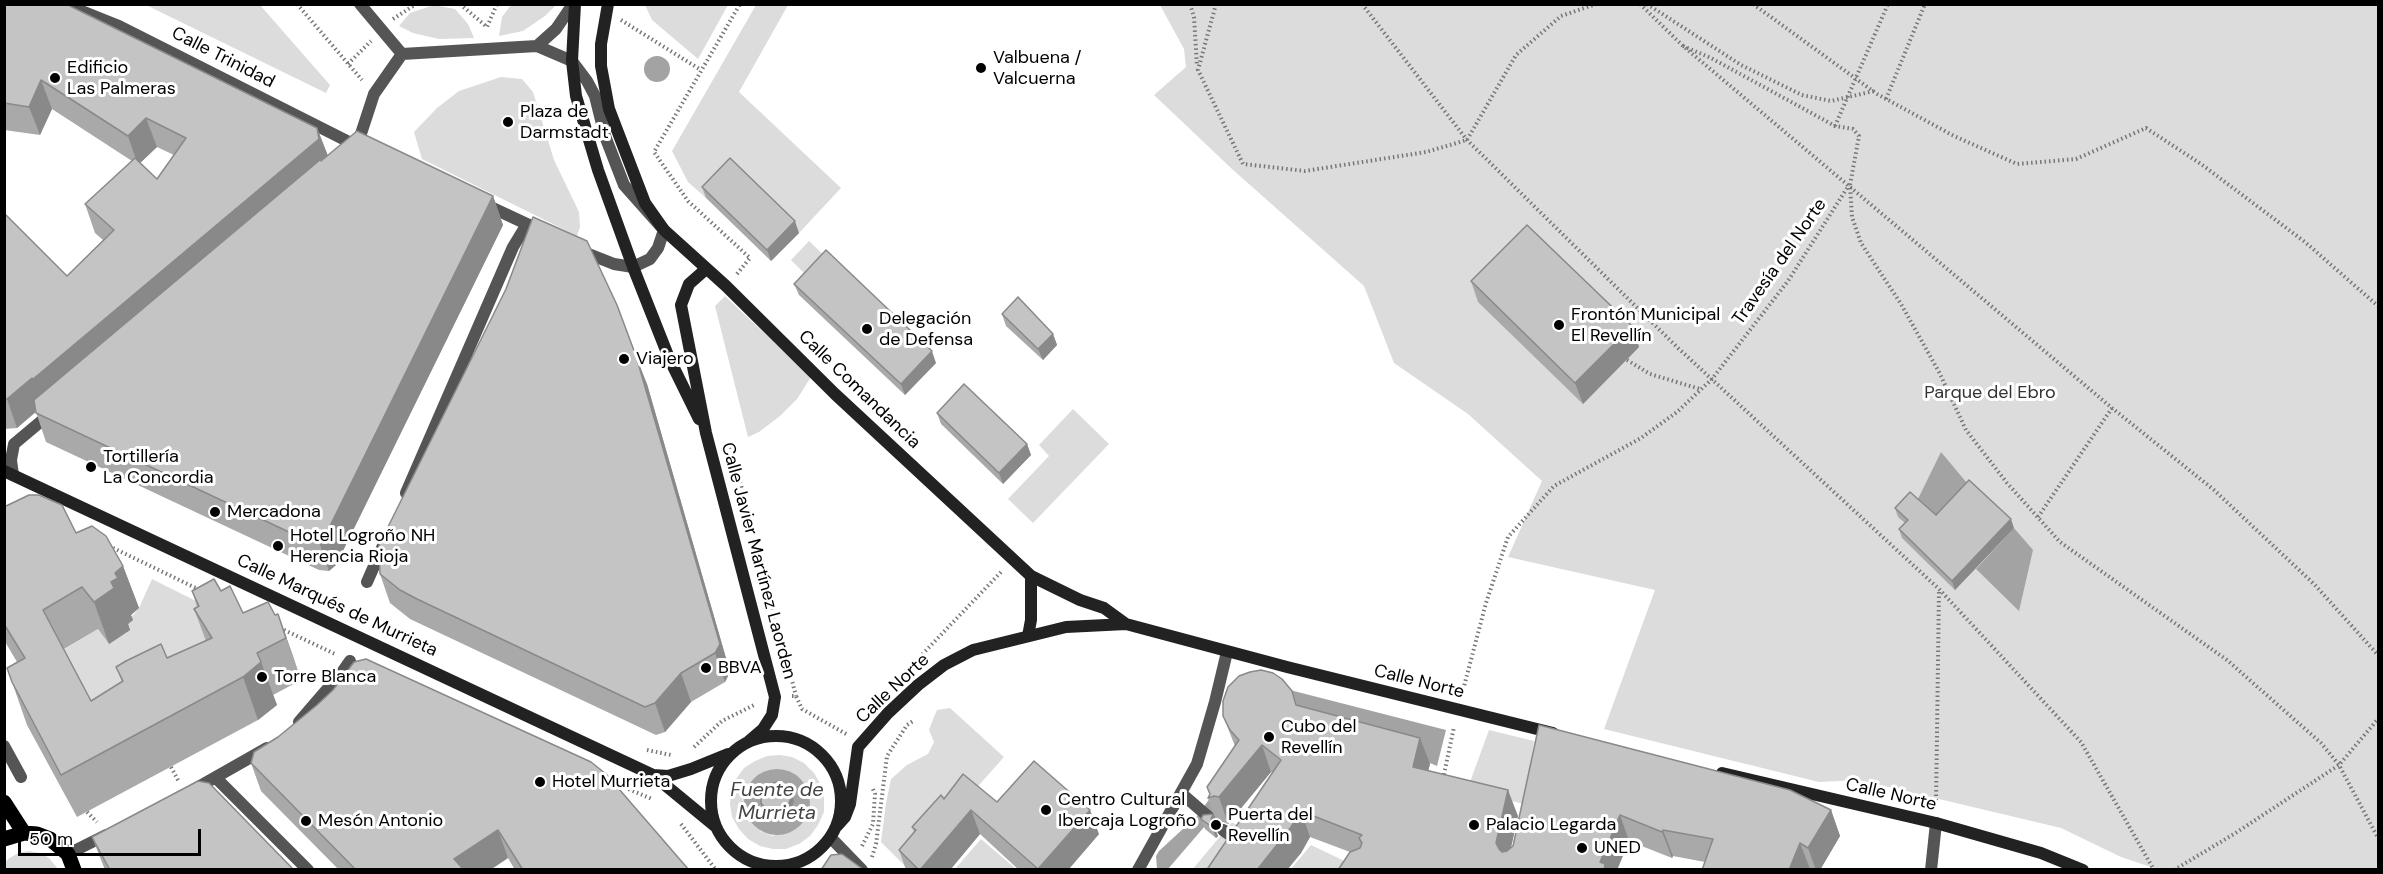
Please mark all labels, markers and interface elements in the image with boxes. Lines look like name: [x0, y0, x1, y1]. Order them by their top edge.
street label: Calle Trinidad: [168, 23, 278, 93]
place label: Valbuena / Valcuerna: [993, 47, 1082, 90]
place label: Edificio Las Palmeras: [67, 57, 176, 100]
marker: Valbuena / Valcuerna: [974, 61, 988, 75]
marker: Edificio Las Palmeras: [48, 71, 62, 85]
place label: Plaza de Darmstadt: [520, 101, 609, 144]
marker: Plaza de Darmstadt: [501, 115, 515, 129]
street label: Travesía del Norte: [1728, 195, 1832, 329]
place label: Frontón Municipal El Revellín: [1571, 304, 1720, 346]
place label: Delegación de Defensa: [879, 308, 973, 350]
marker: Frontón Municipal El Revellín: [1552, 318, 1566, 332]
marker: Delegación de Defensa: [860, 322, 874, 336]
street label: Calle Comandancia: [793, 326, 925, 454]
place label: Viajero: [636, 348, 694, 370]
marker: Viajero: [617, 352, 631, 366]
park label: Parque del Ebro: [1924, 382, 2056, 404]
street label: Calle Javier Martínez Laorden: [716, 440, 800, 682]
place label: Tortillería La Concordia: [103, 446, 214, 488]
marker: Tortillería La Concordia: [84, 460, 98, 474]
place label: Mercadona: [227, 501, 321, 523]
marker: Mercadona: [208, 505, 222, 519]
place label: Hotel Logroño NH Herencia Rioja: [290, 525, 435, 568]
marker: Hotel Logroño NH Herencia Rioja: [271, 539, 285, 553]
street label: Calle Marqués de Murrieta: [233, 550, 441, 662]
street label: Calle Norte: [852, 650, 934, 728]
place label: BBVA: [718, 657, 762, 679]
street label: Calle Norte: [1371, 660, 1467, 704]
marker: BBVA: [699, 661, 713, 675]
place label: Torre Blanca: [274, 666, 376, 688]
marker: Torre Blanca: [255, 670, 269, 684]
place label: Cubo del Revellín: [1281, 716, 1356, 758]
marker: Cubo del Revellín: [1262, 730, 1276, 744]
place label: Hotel Murrieta: [552, 771, 670, 793]
street label: Calle Norte: [1843, 774, 1939, 816]
marker: Hotel Murrieta: [533, 775, 547, 789]
water label: Fuente de Murrieta: [730, 779, 824, 826]
place label: Centro Cultural Ibercaja Logroño: [1058, 789, 1197, 832]
marker: Centro Cultural Ibercaja Logroño: [1039, 803, 1053, 817]
place label: Puerta del Revellín: [1228, 804, 1313, 846]
place label: Mesón Antonio: [318, 810, 443, 832]
marker: Mesón Antonio: [299, 814, 313, 828]
place label: Palacio Legarda: [1486, 814, 1616, 836]
scale bar: [21, 817, 204, 855]
marker: Puerta del Revellín: [1209, 818, 1223, 832]
marker: Palacio Legarda: [1467, 818, 1481, 832]
text: 50 m: [29, 827, 73, 851]
place label: UNED: [1594, 837, 1641, 859]
marker: UNED: [1575, 841, 1589, 855]

